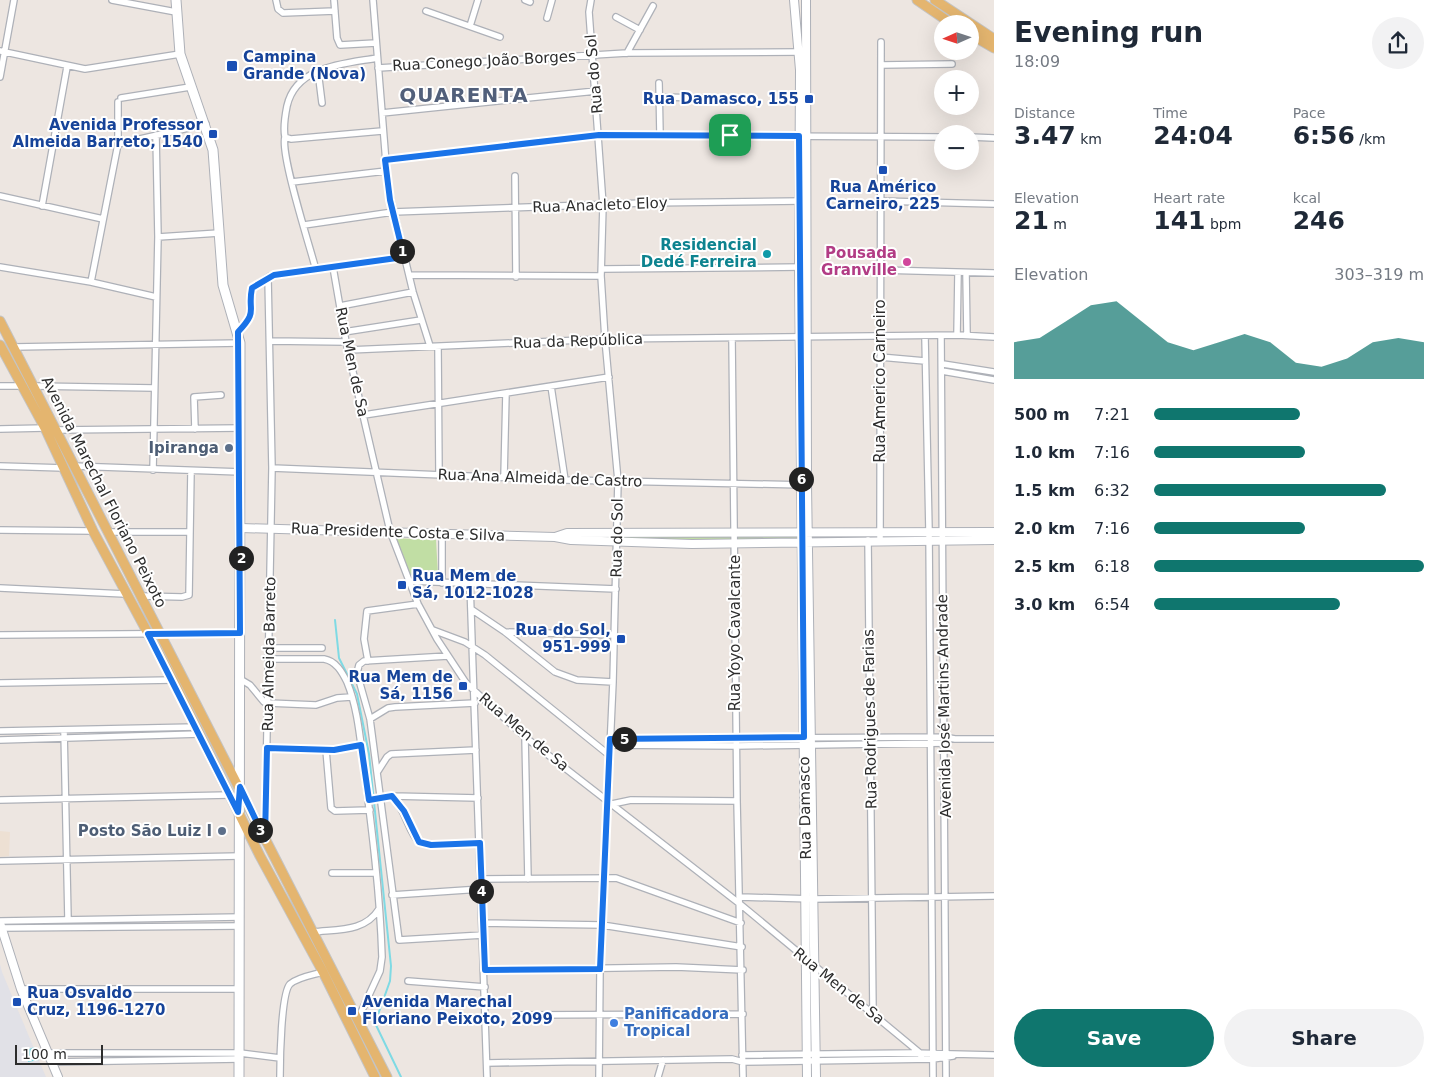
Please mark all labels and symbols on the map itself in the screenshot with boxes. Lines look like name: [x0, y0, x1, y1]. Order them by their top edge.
north arrow: [934, 15, 979, 60]
street label: Rua do Sol: [582, 34, 606, 114]
street label: Rua Conego João Borges: [392, 47, 576, 75]
place label: Campina Grande (Nova): [243, 48, 366, 83]
marker: Campina Grande (Nova): [225, 59, 239, 73]
district label: QUARENTA: [399, 83, 529, 107]
place label: Rua Damasco, 155: [643, 90, 799, 108]
marker: Rua Damasco, 155: [803, 93, 815, 105]
pin: [709, 114, 751, 156]
place label: Avenida Professor Almeida Barreto, 1540: [13, 116, 204, 151]
marker: Avenida Professor Almeida Barreto, 1540: [207, 128, 219, 140]
marker: Rua Américo Carneiro, 225: [877, 164, 889, 176]
place label: Rua Américo Carneiro, 225: [826, 178, 940, 213]
street label: Rua Anacleto Eloy: [532, 194, 668, 216]
place label: Residencial Dedé Ferreira: [641, 236, 757, 271]
pin: 1: [390, 238, 414, 264]
place label: Pousada Granville: [821, 244, 897, 279]
marker: Residencial Dedé Ferreira: [761, 248, 773, 260]
marker: Pousada Granville: [901, 256, 913, 268]
street label: Rua Americo Carneiro: [871, 299, 889, 463]
street label: Rua Men de Sa: [332, 305, 372, 419]
street label: Rua da República: [513, 330, 643, 352]
street label: Avenida Marechal Floriano Peixoto: [38, 373, 170, 611]
place label: Ipiranga: [148, 439, 219, 457]
marker: Ipiranga: [223, 442, 235, 454]
street label: Rua Ana Almeida de Castro: [437, 465, 643, 491]
pin: 6: [788, 466, 814, 492]
street label: Rua do Sol: [607, 498, 627, 578]
street label: Rua Presidente Costa e Silva: [291, 519, 505, 545]
pin: 2: [228, 546, 254, 570]
street label: Rua Yoyo Cavalcante: [726, 555, 744, 711]
place label: Rua Mem de Sá, 1012-1028: [412, 567, 534, 602]
street label: Rua Almeida Barreto: [259, 577, 279, 731]
marker: Rua Mem de Sá, 1012-1028: [396, 579, 408, 591]
street label: Avenida José Martins Andrade: [933, 594, 955, 818]
place label: Rua do Sol, 951-999: [515, 621, 611, 656]
street label: Rua Rodrigues de Farias: [859, 629, 881, 809]
marker: Rua do Sol, 951-999: [615, 633, 627, 645]
place label: Rua Mem de Sá, 1156: [349, 668, 453, 703]
marker: Rua Mem de Sá, 1156: [457, 680, 469, 692]
street label: Rua Men de Sa: [475, 689, 573, 775]
pin: 5: [612, 726, 636, 752]
street label: Rua Damasco: [795, 756, 815, 860]
pin: 3: [248, 818, 272, 842]
place label: Posto São Luiz I: [78, 822, 212, 840]
marker: Posto São Luiz I: [216, 825, 228, 837]
pin: 4: [468, 878, 494, 904]
street label: Rua Men de Sa: [790, 944, 888, 1028]
place label: Rua Osvaldo Cruz, 1196-1270: [27, 984, 165, 1019]
place label: Avenida Marechal Floriano Peixoto, 2099: [362, 993, 553, 1028]
marker: Rua Osvaldo Cruz, 1196-1270: [11, 996, 23, 1008]
marker: Avenida Marechal Floriano Peixoto, 2099: [346, 1005, 358, 1017]
place label: Panificadora Tropical: [624, 1005, 729, 1040]
marker: Panificadora Tropical: [608, 1017, 620, 1029]
scale bar: [15, 1042, 102, 1065]

